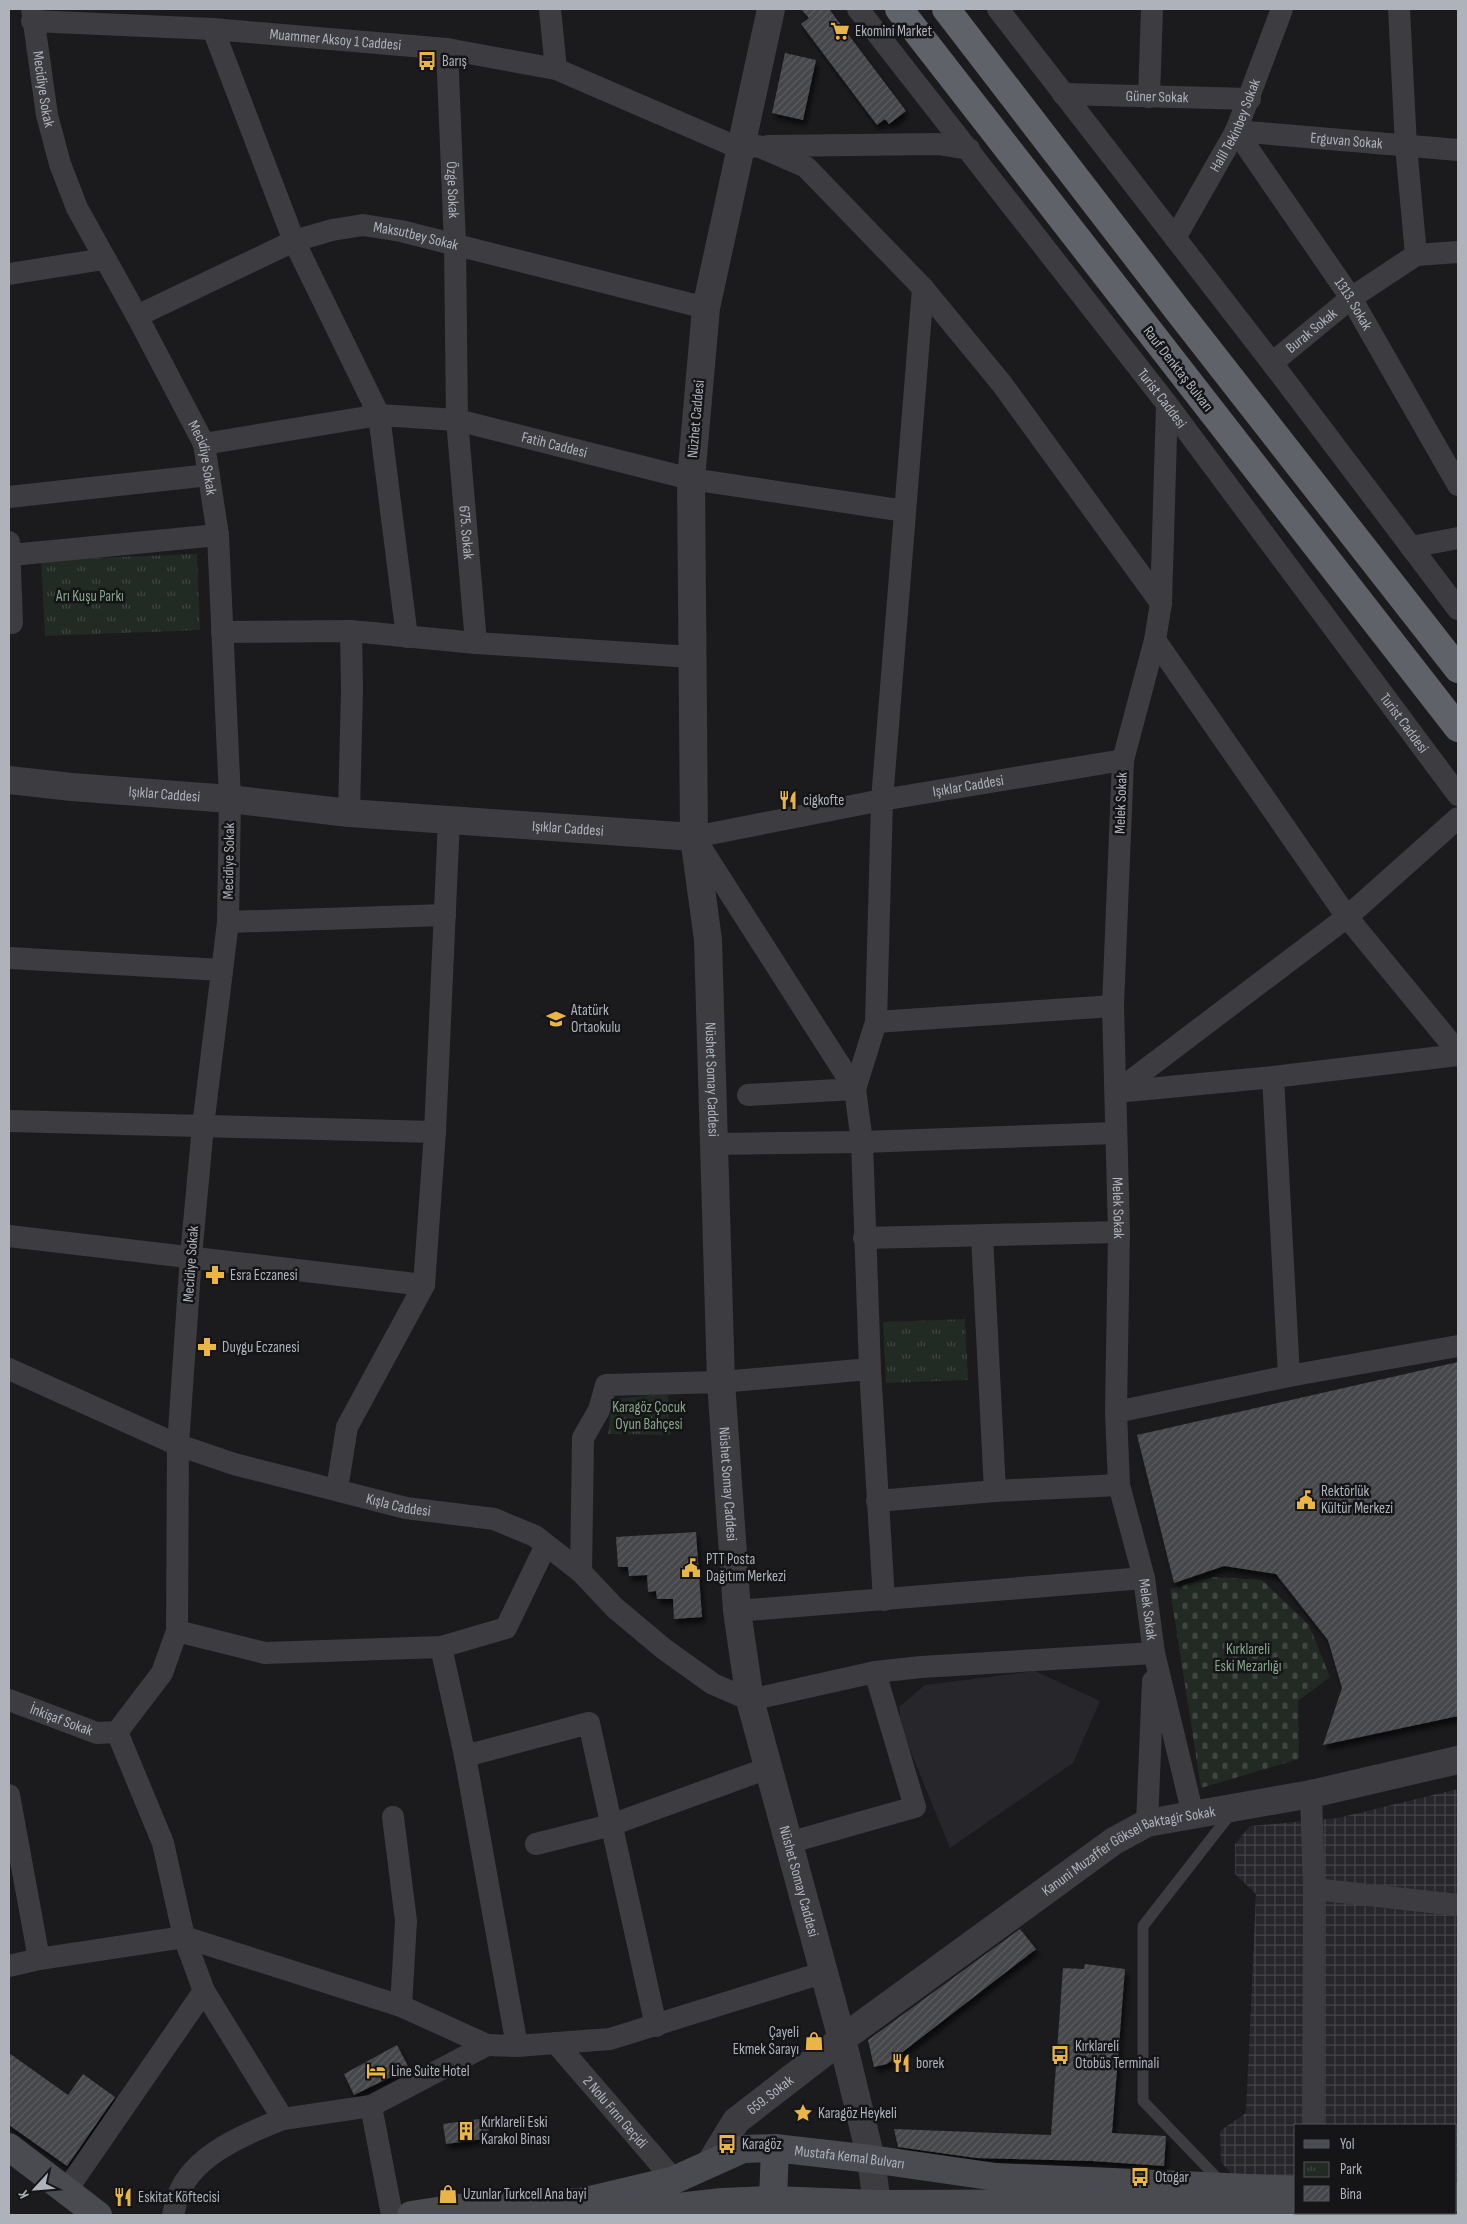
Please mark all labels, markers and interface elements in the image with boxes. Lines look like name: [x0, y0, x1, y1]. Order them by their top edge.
supermarket icon: Ekomini Market: [829, 20, 851, 42]
place label: Ekomini Market: [855, 22, 932, 41]
street label: Muammer Aksoy 1 Caddesi: [269, 24, 402, 55]
street label: Mecidiye Sokak: [29, 50, 59, 130]
bus stop icon: Barış: [416, 50, 438, 72]
place label: Barış: [442, 52, 467, 71]
street label: Halil Tekinbey Sokak: [1205, 76, 1264, 175]
street label: Güner Sokak: [1125, 86, 1189, 107]
street label: Erguvan Sokak: [1310, 128, 1384, 153]
street label: Özge Sokak: [442, 161, 463, 219]
street label: Maksutbey Sokak: [372, 217, 461, 255]
street label: 1313. Sokak: [1330, 274, 1377, 334]
street label: Burak Sokak: [1282, 304, 1341, 357]
street label: Rauf Denktaş Bulvarı: [1139, 322, 1217, 416]
street label: Turist Caddesi: [1133, 365, 1191, 432]
street label: Nüzhet Caddesi: [683, 379, 709, 459]
street label: Mecidiye Sokak: [184, 417, 221, 497]
street label: Fatih Caddesi: [520, 427, 589, 462]
street label: 675. Sokak: [455, 505, 478, 560]
park label: Arı Kuşu Parkı: [55, 587, 124, 606]
street label: Turist Caddesi: [1376, 689, 1433, 757]
street label: Işıklar Caddesi: [931, 770, 1005, 801]
street label: Melek Sokak: [1110, 772, 1132, 834]
street label: Işıklar Caddesi: [128, 782, 201, 806]
restaurant icon: cigkofte: [777, 789, 799, 811]
place label: cigkofte: [803, 791, 844, 810]
street label: Işıklar Caddesi: [531, 816, 604, 840]
street label: Mecidiye Sokak: [219, 822, 239, 900]
place label: Atatürk Ortaokulu: [570, 1001, 620, 1037]
school or university icon: Atatürk Ortaokulu: [545, 1008, 567, 1030]
street label: Nüshet Somay Caddesi: [701, 1022, 723, 1137]
street label: Melek Sokak: [1108, 1177, 1129, 1239]
street label: Mecidiye Sokak: [179, 1225, 203, 1303]
pharmacy icon: Esra Eczanesi: [204, 1264, 226, 1286]
place label: Esra Eczanesi: [230, 1266, 298, 1285]
pharmacy icon: Duygu Eczanesi: [196, 1336, 218, 1358]
place label: Duygu Eczanesi: [222, 1338, 300, 1357]
park label: Karagöz Çocuk Oyun Bahçesi: [612, 1398, 686, 1434]
street label: Nüshet Somay Caddesi: [715, 1426, 742, 1542]
place label: Rektörlük Kültür Merkezi: [1321, 1482, 1393, 1518]
street label: Kışla Caddesi: [364, 1489, 432, 1521]
public building icon: Rektörlük Kültür Merkezi: [1295, 1489, 1317, 1511]
place label: PTT Posta Dağıtım Merkezi: [706, 1550, 786, 1586]
public building icon: PTT Posta Dağıtım Merkezi: [680, 1557, 702, 1579]
street label: Melek Sokak: [1135, 1577, 1162, 1641]
park label: Kırklareli Eski Mezarlığı: [1214, 1640, 1282, 1676]
street label: İnkişaf Sokak: [27, 1699, 96, 1740]
street label: Kanuni Muzaffer Göksel Baktagir Sokak: [1038, 1802, 1217, 1900]
street label: Nüshet Somay Caddesi: [775, 1823, 823, 1939]
place label: Çayeli Ekmek Sarayı: [733, 2023, 799, 2059]
shop icon: Çayeli Ekmek Sarayı: [803, 2030, 825, 2052]
place label: Kırklareli Otobüs Terminali: [1075, 2037, 1159, 2073]
bus stop icon: Kırklareli Otobüs Terminali: [1049, 2044, 1071, 2066]
restaurant icon: borek: [890, 2052, 912, 2074]
place label: borek: [916, 2054, 945, 2073]
hotel icon: Line Suite Hotel: [365, 2060, 387, 2082]
place label: Line Suite Hotel: [391, 2062, 470, 2081]
street label: 659. Sokak: [743, 2070, 797, 2119]
street label: 2 Nolu Fırın Geçidi: [579, 2072, 652, 2152]
place icon: Karagöz Heykeli: [792, 2102, 814, 2124]
place label: Karagöz Heykeli: [818, 2104, 897, 2123]
place label: Kırklareli Eski Karakol Binası: [481, 2113, 550, 2149]
building icon: Kırklareli Eski Karakol Binası: [455, 2120, 477, 2142]
legend: [1294, 2124, 1457, 2214]
bus stop icon: Karagöz: [716, 2133, 738, 2155]
place label: Karagöz: [742, 2135, 782, 2154]
text: Yol: [1340, 2135, 1355, 2154]
street label: Mustafa Kemal Bulvarı: [794, 2141, 906, 2173]
text: Park: [1340, 2160, 1362, 2179]
north arrow: [10, 2164, 60, 2214]
bus stop icon: Otogar: [1129, 2166, 1151, 2188]
place label: Otogar: [1155, 2168, 1190, 2187]
shop icon: Uzunlar Turkcell Ana bayi: [437, 2183, 459, 2205]
place label: Uzunlar Turkcell Ana bayi: [463, 2185, 587, 2204]
text: Bina: [1340, 2185, 1362, 2204]
restaurant icon: Eskitat Köftecisi: [112, 2186, 134, 2208]
text: K: [15, 2188, 33, 2201]
place label: Eskitat Köftecisi: [138, 2188, 220, 2207]

